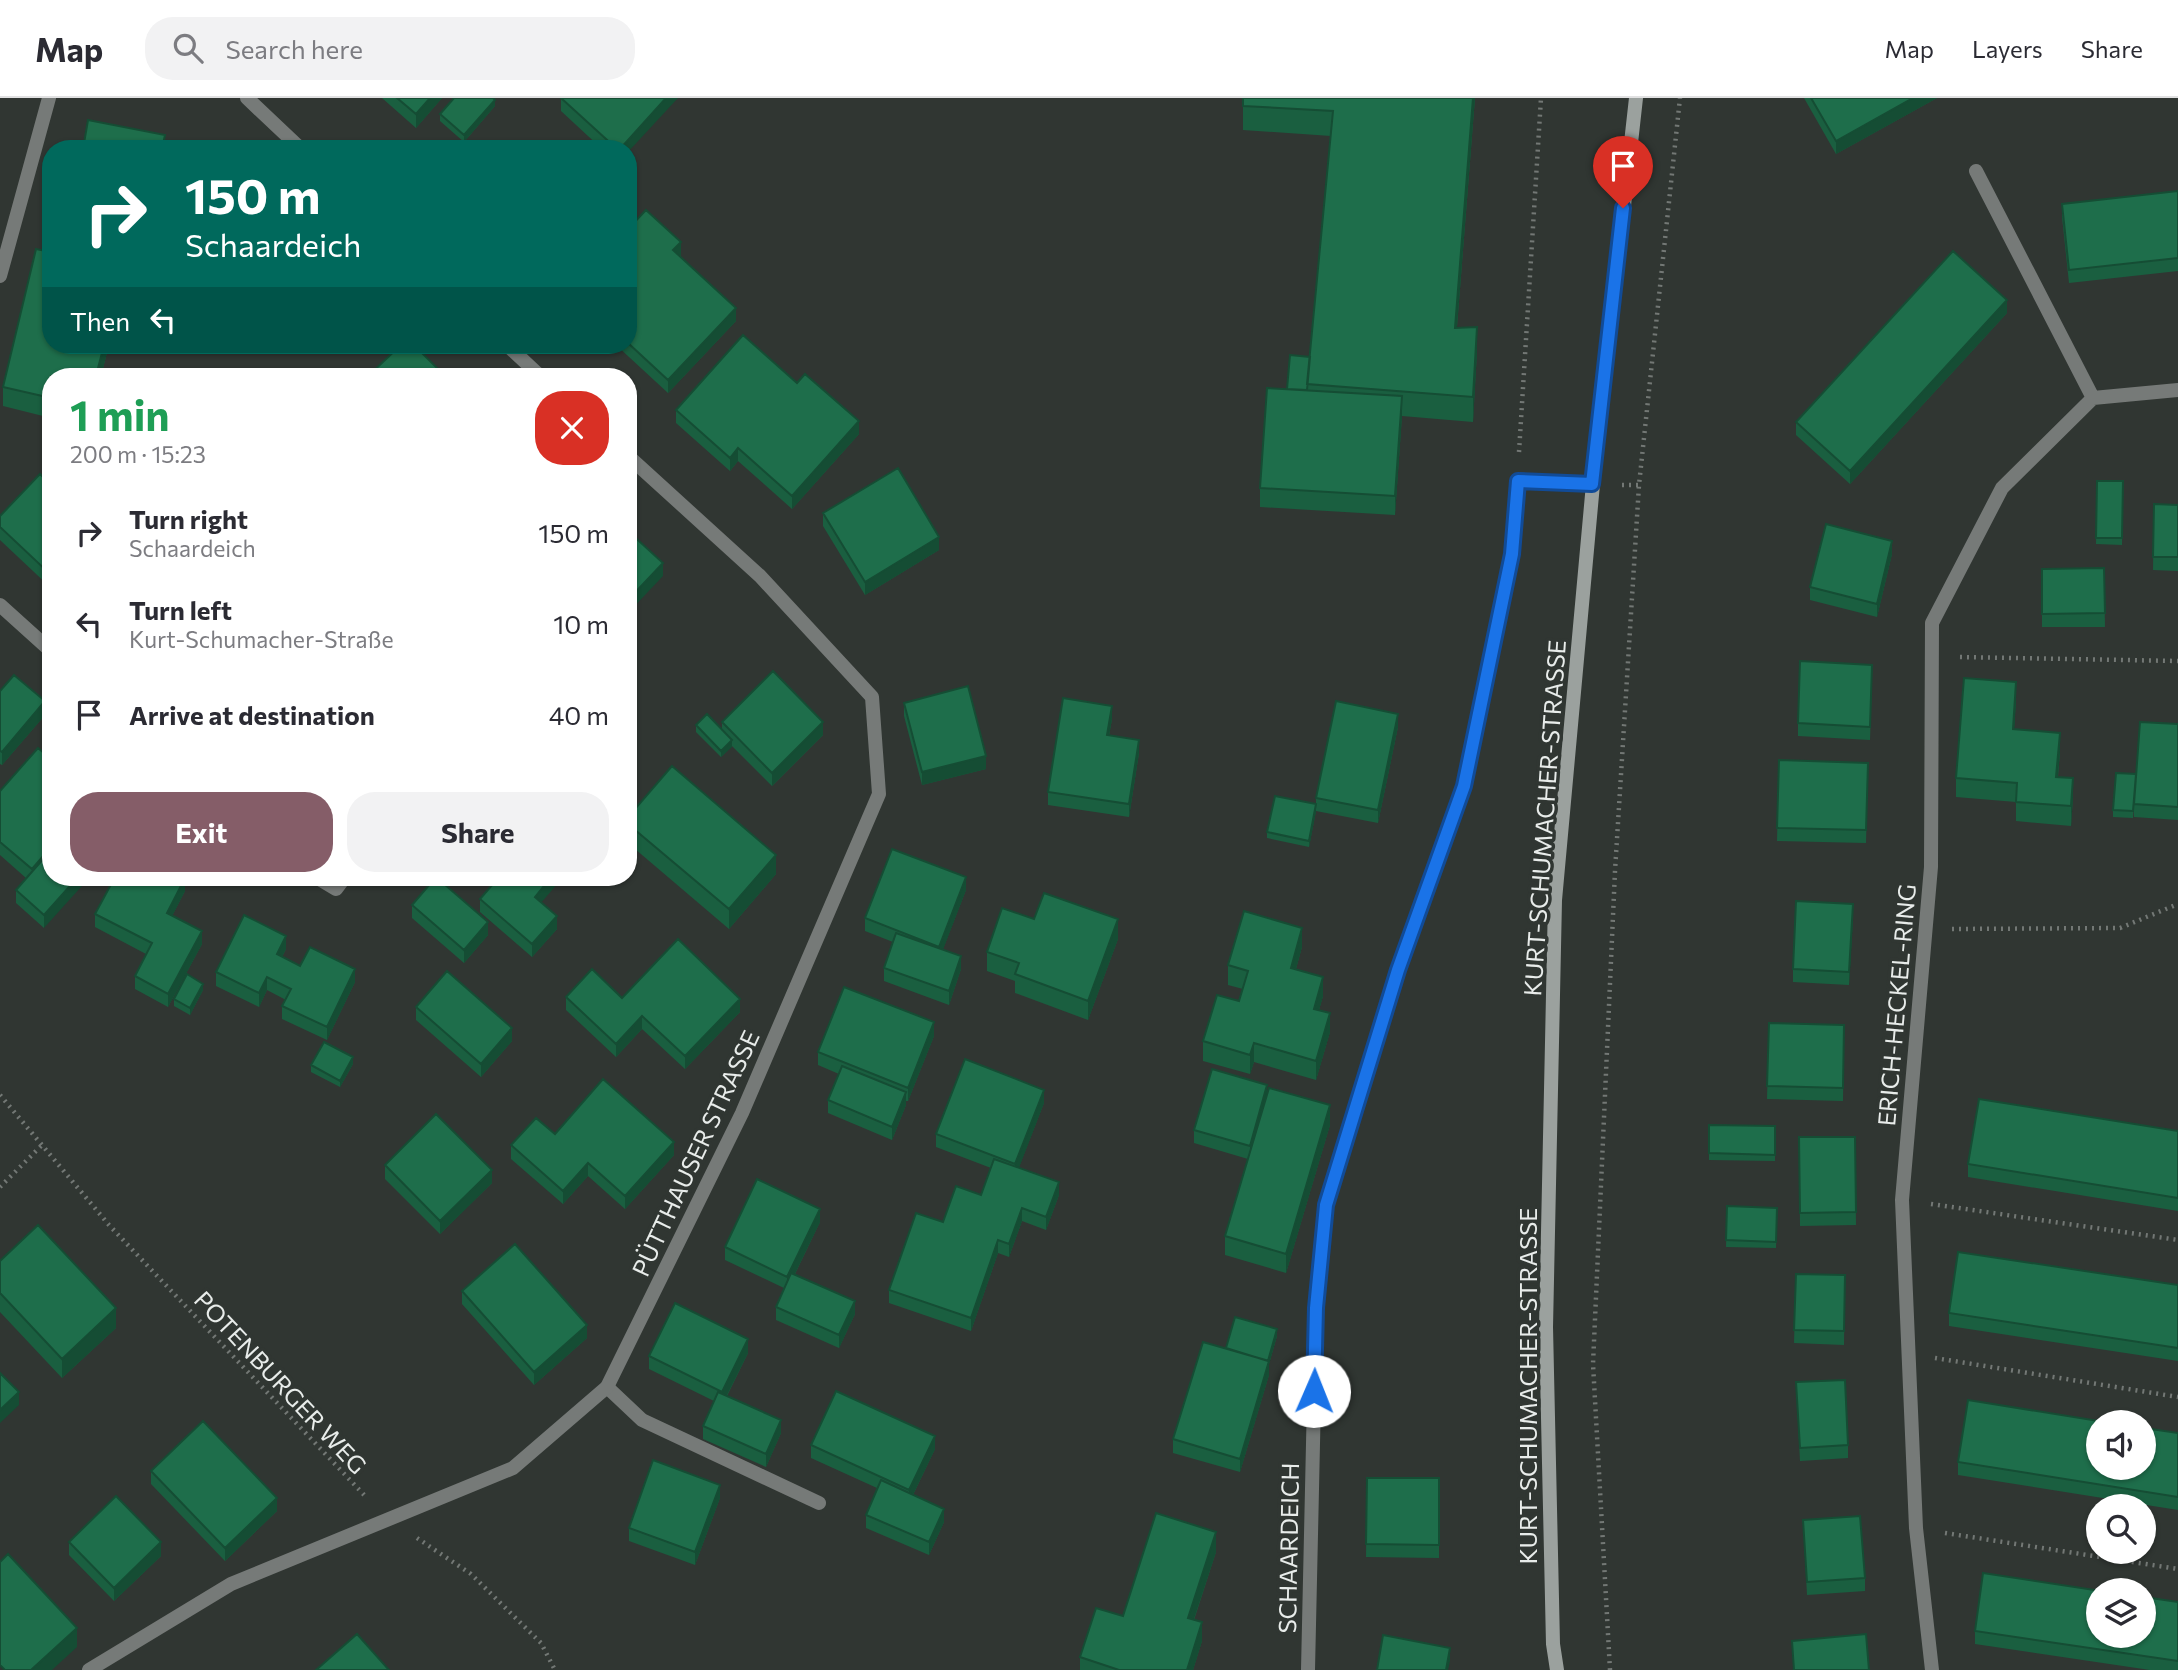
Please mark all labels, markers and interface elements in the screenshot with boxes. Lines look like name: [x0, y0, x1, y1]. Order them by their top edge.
search box: [145, 17, 635, 80]
text: Map: [35, 28, 103, 69]
icon: search: [169, 29, 207, 67]
text: Search here: [225, 33, 363, 64]
text: Map: [1885, 34, 1934, 63]
text: Layers: [1972, 34, 2043, 63]
text: Share: [2081, 34, 2143, 63]
pin: [1593, 136, 1653, 208]
icon: arrive: [1604, 147, 1642, 185]
text: 150 m: [185, 164, 320, 224]
icon: right: [70, 168, 161, 259]
text: Schaardeich: [185, 224, 361, 264]
icon: left: [144, 301, 182, 339]
text: Then: [70, 305, 130, 336]
text: 1 min: [70, 388, 170, 440]
button: close: [535, 391, 609, 465]
text: 200 m · 15:23: [70, 440, 206, 468]
text: Turn right: [129, 503, 248, 534]
icon: right: [70, 514, 108, 552]
text: 150 m: [538, 517, 609, 548]
text: Schaardeich: [129, 534, 256, 562]
text: Turn left: [129, 594, 232, 625]
icon: left: [70, 605, 108, 643]
text: 10 m: [553, 608, 609, 639]
text: Kurt-Schumacher-Straße: [129, 625, 394, 653]
street label: KURT-SCHUMACHER-STRASSE: [1517, 639, 1571, 997]
icon: arrive: [70, 696, 108, 734]
text: Arrive at destination: [129, 699, 375, 730]
text: 40 m: [549, 699, 609, 730]
button: Exit: [70, 792, 333, 872]
button: Share: [347, 792, 609, 872]
street label: ERICH-HECKEL-RING: [1871, 883, 1921, 1127]
street label: PÜTTHAUSER STRASSE: [625, 1025, 765, 1281]
street label: KURT-SCHUMACHER-STRASSE: [1513, 1207, 1542, 1565]
street label: POTENBURGER WEG: [189, 1285, 373, 1479]
position arrow: [1277, 1354, 1351, 1428]
map controls: [2086, 1410, 2156, 1648]
button: sound: [2086, 1410, 2156, 1480]
street label: SCHAARDEICH: [1272, 1462, 1304, 1634]
button: search: [2086, 1494, 2156, 1564]
button: layers: [2086, 1578, 2156, 1648]

